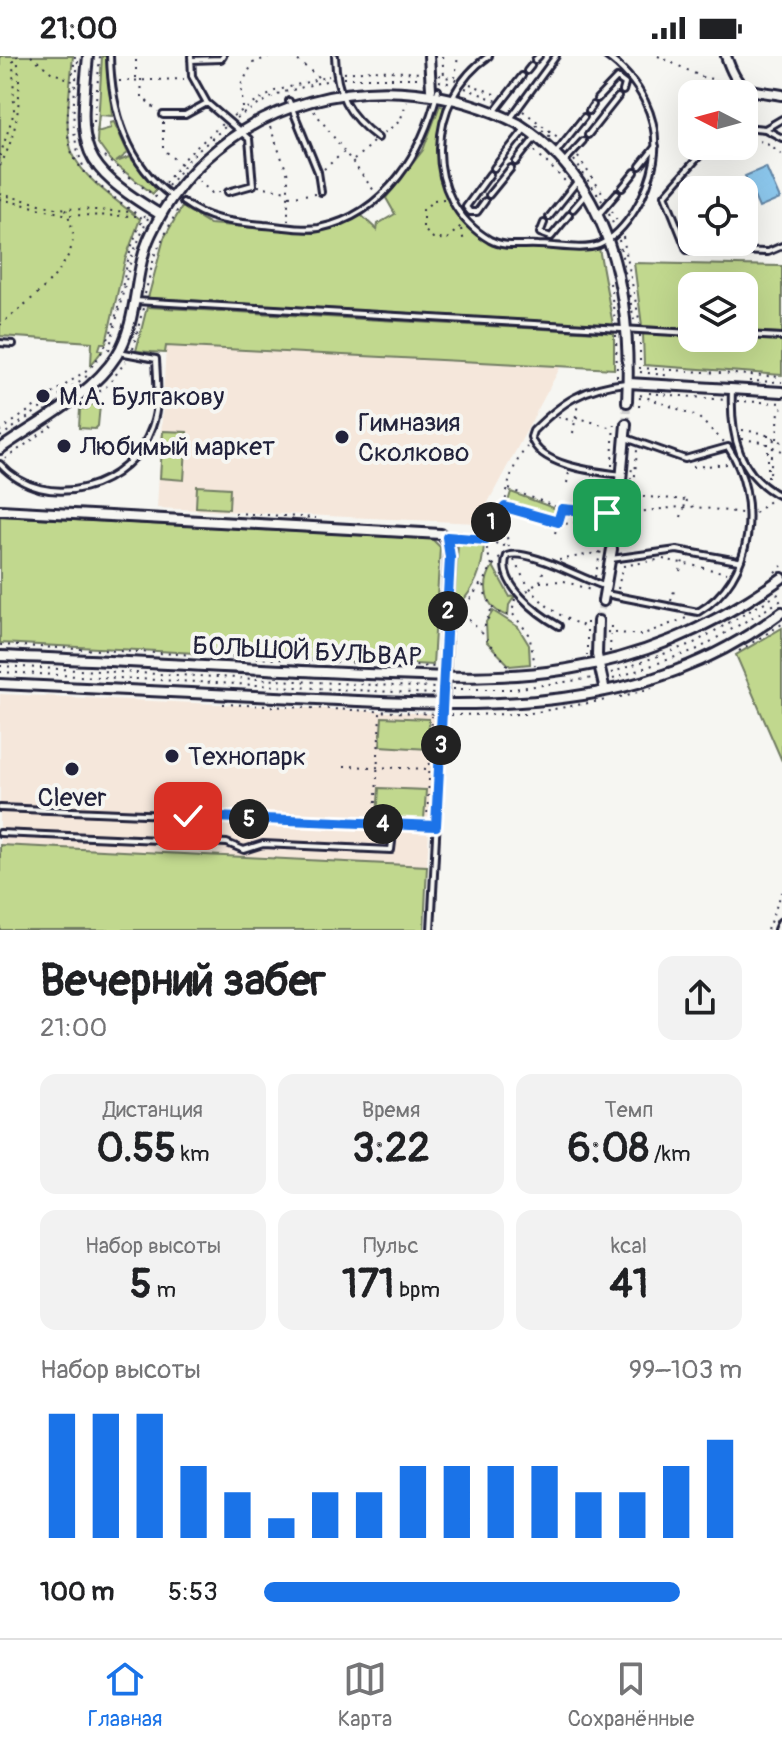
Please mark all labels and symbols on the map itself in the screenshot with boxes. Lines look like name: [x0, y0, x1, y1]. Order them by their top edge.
north arrow: [678, 80, 758, 160]
place label: М.А. Булгакову: [59, 381, 224, 413]
marker: М.А. Булгакову: [34, 387, 52, 405]
place label: Гимназия Сколково: [358, 407, 469, 469]
marker: Гимназия Сколково: [333, 428, 351, 446]
place label: Любимый маркет: [79, 431, 275, 463]
marker: Любимый маркет: [55, 437, 73, 455]
pin: [573, 479, 641, 547]
pin: 1: [471, 502, 511, 542]
pin: 2: [428, 591, 468, 631]
street label: БОЛЬШОЙ БУЛЬВАР: [192, 630, 422, 674]
pin: 3: [421, 725, 461, 765]
place label: Технопарк: [188, 741, 306, 773]
marker: Технопарк: [163, 747, 181, 765]
marker: Clever: [63, 760, 81, 778]
place label: Clever: [38, 782, 107, 814]
pin: [154, 782, 222, 850]
pin: 5: [229, 799, 269, 839]
pin: 4: [363, 804, 403, 844]

